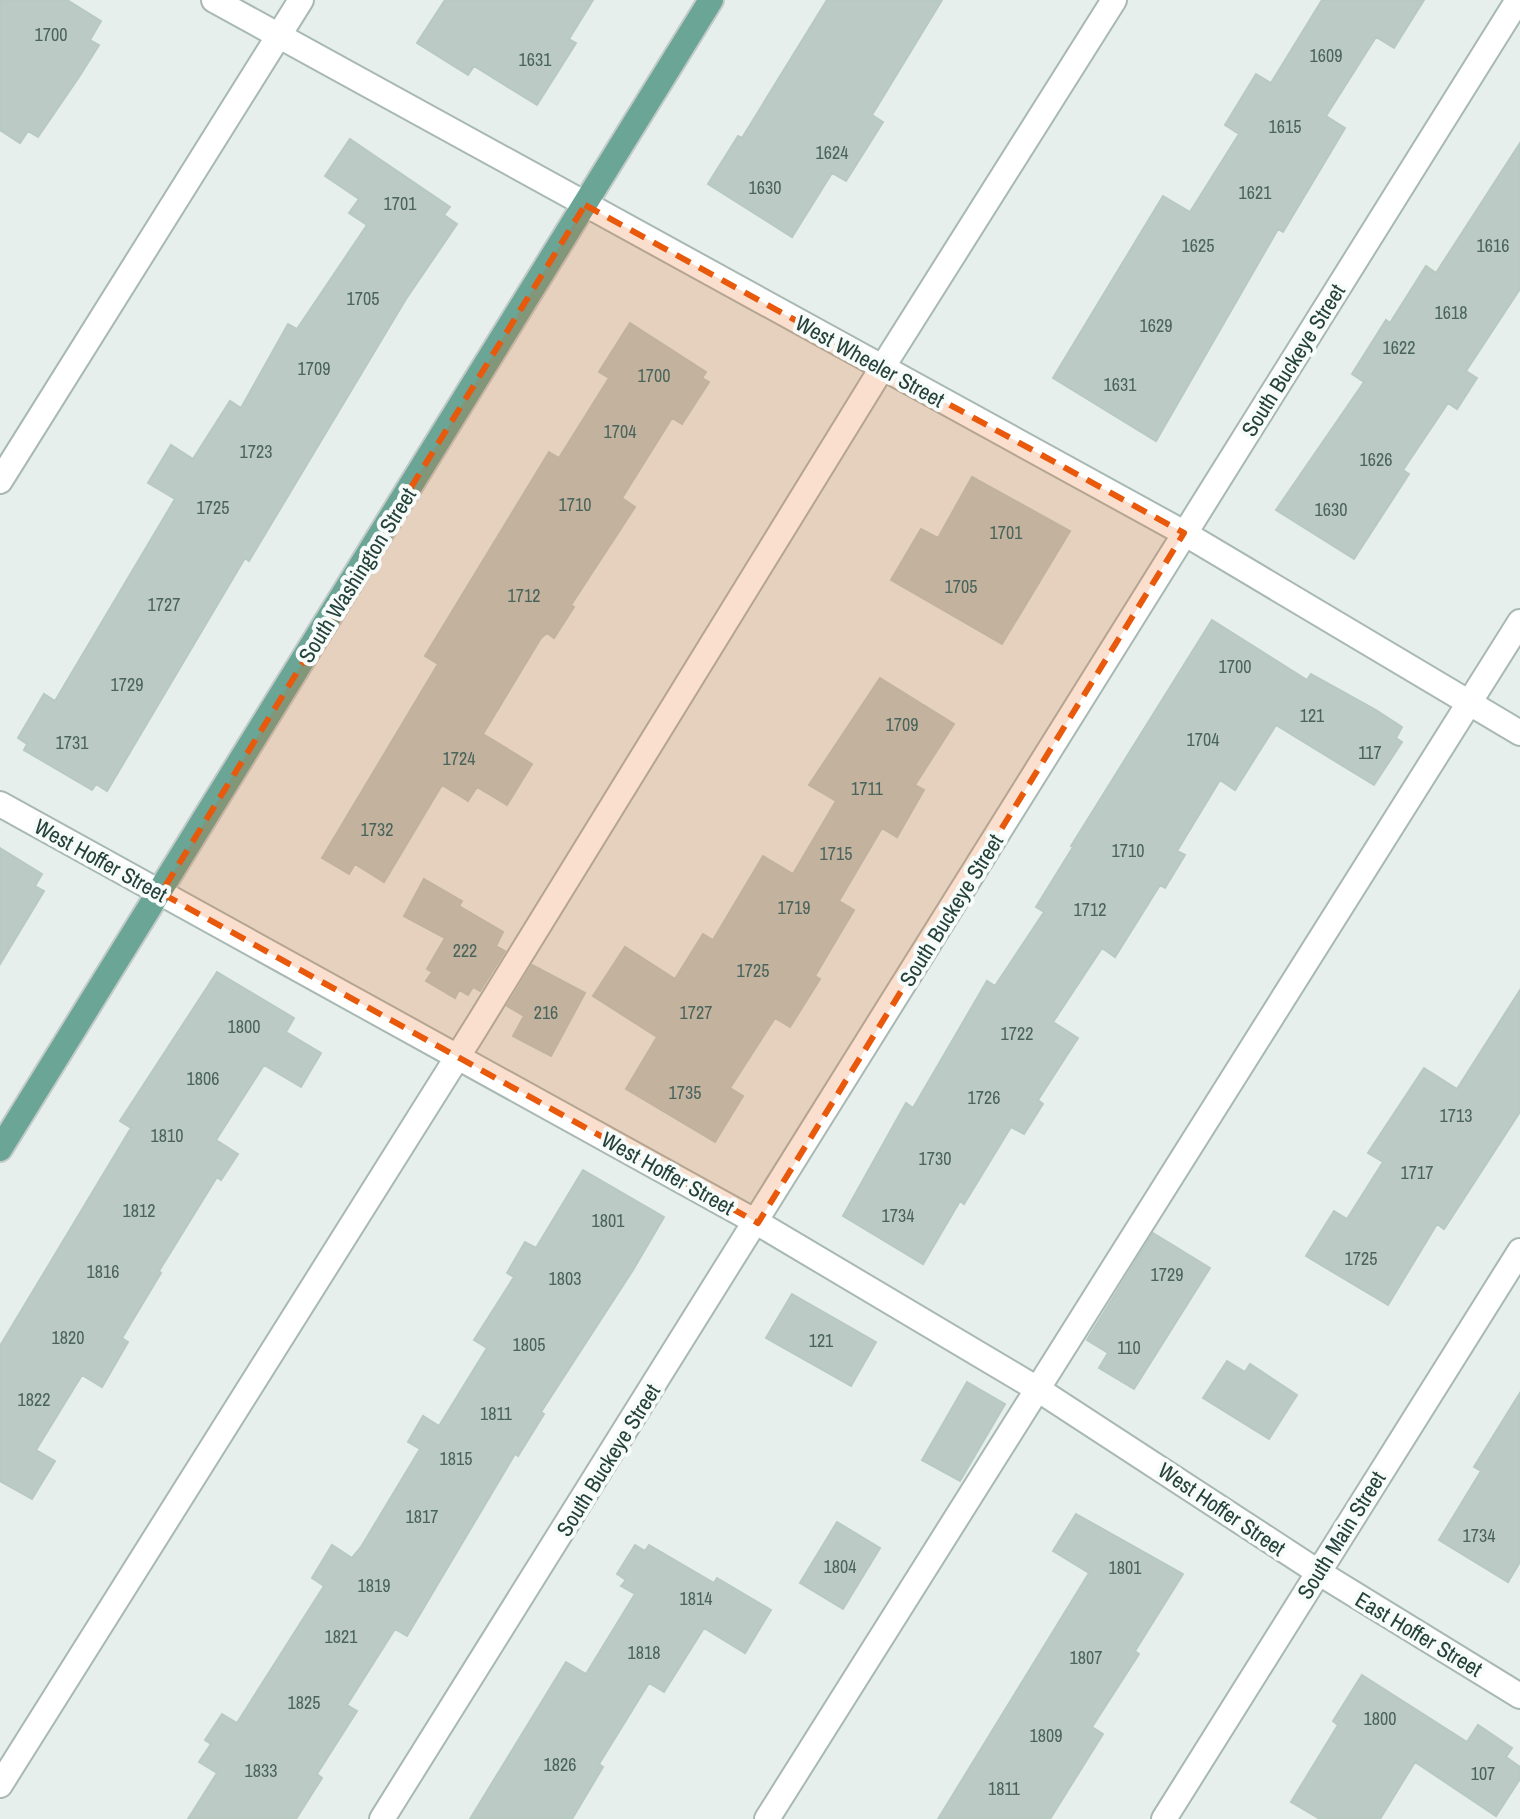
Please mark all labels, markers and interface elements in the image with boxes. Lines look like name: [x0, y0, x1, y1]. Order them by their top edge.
house number: 1700: [35, 22, 67, 47]
house number: 1609: [1310, 43, 1342, 68]
house number: 1631: [519, 47, 552, 72]
house number: 1615: [1269, 114, 1301, 139]
house number: 1624: [816, 140, 848, 165]
house number: 1630: [749, 175, 781, 200]
house number: 1621: [1239, 180, 1272, 205]
house number: 1701: [384, 191, 417, 216]
house number: 1625: [1182, 233, 1214, 258]
house number: 1616: [1477, 233, 1509, 258]
street label: South Buckeye Street: [1234, 278, 1352, 442]
house number: 1705: [347, 286, 379, 311]
house number: 1618: [1435, 300, 1467, 325]
street label: West Wheeler Street: [790, 308, 950, 414]
house number: 1629: [1140, 313, 1172, 338]
house number: 1622: [1383, 335, 1415, 360]
house number: 1709: [298, 356, 330, 381]
house number: 1700: [638, 363, 670, 388]
house number: 1631: [1104, 372, 1137, 397]
house number: 1704: [604, 419, 636, 444]
house number: 1723: [240, 439, 272, 464]
house number: 1626: [1360, 447, 1392, 472]
street label: South Washington Street: [291, 482, 423, 668]
house number: 1710: [559, 492, 591, 517]
house number: 1725: [197, 495, 229, 520]
house number: 1630: [1315, 497, 1347, 522]
house number: 1701: [990, 520, 1023, 545]
house number: 1705: [945, 574, 977, 599]
house number: 1712: [508, 583, 540, 608]
house number: 1727: [148, 592, 180, 617]
house number: 1700: [1219, 654, 1251, 679]
house number: 1729: [111, 672, 143, 697]
house number: 121: [1300, 703, 1325, 728]
house number: 1709: [886, 712, 918, 737]
house number: 1704: [1187, 727, 1219, 752]
house number: 1731: [56, 730, 89, 755]
house number: 117: [1358, 740, 1382, 765]
house number: 1724: [443, 746, 475, 771]
house number: 1711: [851, 776, 884, 801]
street label: West Hoffer Street: [29, 811, 173, 909]
house number: 1732: [361, 817, 393, 842]
street label: South Buckeye Street: [892, 828, 1010, 992]
house number: 1710: [1112, 838, 1144, 863]
house number: 1715: [820, 841, 852, 866]
house number: 1719: [778, 895, 810, 920]
house number: 1712: [1074, 897, 1106, 922]
house number: 222: [453, 938, 477, 963]
house number: 1725: [737, 958, 769, 983]
house number: 216: [534, 1000, 558, 1025]
house number: 1727: [680, 1000, 712, 1025]
house number: 1800: [228, 1014, 260, 1039]
house number: 1722: [1001, 1021, 1033, 1046]
house number: 1806: [187, 1066, 219, 1091]
house number: 1735: [669, 1080, 701, 1105]
house number: 1726: [968, 1085, 1000, 1110]
house number: 1713: [1440, 1103, 1472, 1128]
house number: 1810: [151, 1123, 183, 1148]
street label: West Hoffer Street: [596, 1124, 740, 1222]
house number: 1730: [919, 1146, 951, 1171]
house number: 1717: [1401, 1160, 1433, 1185]
house number: 1812: [123, 1198, 155, 1223]
house number: 1734: [882, 1203, 914, 1228]
house number: 1801: [592, 1208, 625, 1233]
house number: 1725: [1345, 1246, 1377, 1271]
house number: 1816: [87, 1259, 119, 1284]
house number: 1729: [1151, 1262, 1183, 1287]
house number: 1803: [549, 1266, 581, 1291]
house number: 1820: [52, 1325, 84, 1350]
house number: 121: [809, 1328, 834, 1353]
house number: 1805: [513, 1332, 545, 1357]
house number: 110: [1117, 1335, 1141, 1360]
street label: South Buckeye Street: [549, 1378, 667, 1542]
house number: 1822: [18, 1387, 50, 1412]
house number: 1811: [480, 1401, 513, 1426]
house number: 1815: [440, 1446, 472, 1471]
street label: West Hoffer Street: [1152, 1455, 1292, 1563]
street label: South Main Street: [1290, 1465, 1392, 1605]
house number: 1817: [406, 1504, 438, 1529]
house number: 1734: [1463, 1523, 1495, 1548]
house number: 1804: [824, 1554, 856, 1579]
house number: 1801: [1109, 1555, 1142, 1580]
house number: 1819: [358, 1573, 390, 1598]
street label: East Hoffer Street: [1350, 1584, 1488, 1684]
house number: 1814: [680, 1586, 712, 1611]
house number: 1821: [325, 1624, 358, 1649]
house number: 1818: [628, 1640, 660, 1665]
house number: 1807: [1070, 1645, 1102, 1670]
house number: 1825: [288, 1690, 320, 1715]
house number: 1800: [1364, 1706, 1396, 1731]
house number: 1809: [1030, 1723, 1062, 1748]
house number: 1826: [544, 1752, 576, 1777]
house number: 1833: [245, 1758, 277, 1783]
house number: 107: [1471, 1761, 1495, 1786]
house number: 1811: [988, 1776, 1021, 1801]

